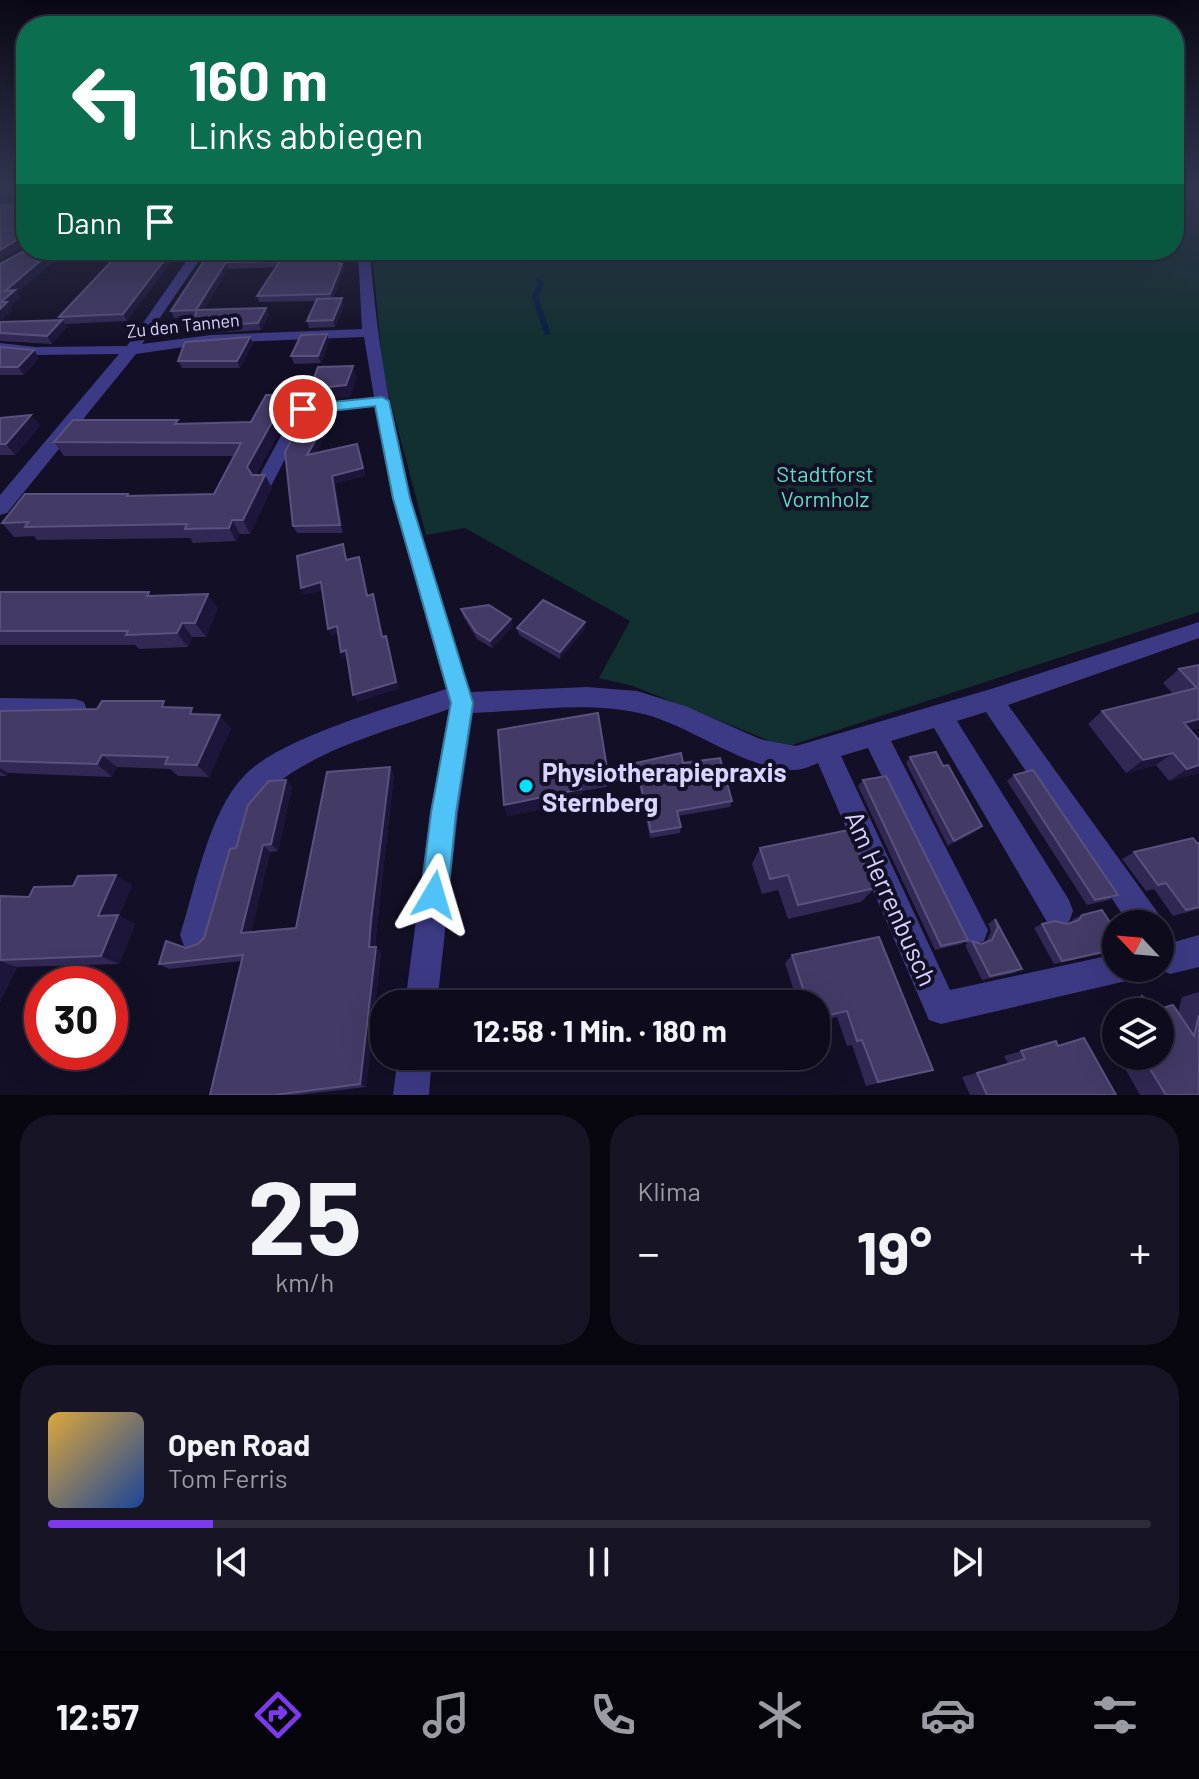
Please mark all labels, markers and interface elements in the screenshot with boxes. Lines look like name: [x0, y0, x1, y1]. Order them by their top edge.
text: 160 m: [188, 45, 328, 112]
icon: left: [56, 48, 160, 152]
text: Links abbiegen: [188, 113, 423, 156]
icon: arrive: [138, 200, 182, 244]
text: Dann: [56, 204, 122, 240]
street label: Zu den Tannen: [125, 308, 241, 342]
pin: [269, 375, 337, 443]
icon: arrive: [281, 387, 325, 431]
park label: Stadtforst Vormholz: [776, 460, 874, 511]
place label: Physiotherapiepraxis Sternberg: [542, 756, 786, 817]
marker: Physiotherapiepraxis Sternberg: [517, 777, 535, 795]
street label: Am Herrenbusch: [840, 806, 944, 990]
position arrow: [392, 853, 476, 937]
north arrow: [1102, 910, 1174, 982]
map controls: [1102, 910, 1174, 1070]
speed limit sign: 30: [24, 966, 128, 1070]
button: layers: [1102, 998, 1174, 1070]
text: 12:58 · 1 Min. · 180 m: [473, 1012, 727, 1048]
text: 25: [248, 1151, 362, 1276]
text: Klima: [638, 1175, 701, 1206]
text: 19°: [856, 1215, 932, 1287]
text: −: [638, 1225, 660, 1278]
text: +: [1129, 1225, 1151, 1278]
text: km/h: [275, 1266, 334, 1297]
text: Open Road: [168, 1426, 310, 1462]
text: Tom Ferris: [168, 1462, 288, 1493]
icon: previous: [210, 1540, 254, 1584]
icon: pause: [577, 1540, 621, 1584]
icon: next: [945, 1540, 989, 1584]
icon: directions: [250, 1687, 306, 1743]
icon: music: [418, 1687, 474, 1743]
icon: phone: [585, 1687, 641, 1743]
icon: climate: [752, 1687, 808, 1743]
icon: car: [920, 1687, 976, 1743]
icon: filters: [1087, 1687, 1143, 1743]
text: 12:57: [56, 1694, 139, 1737]

